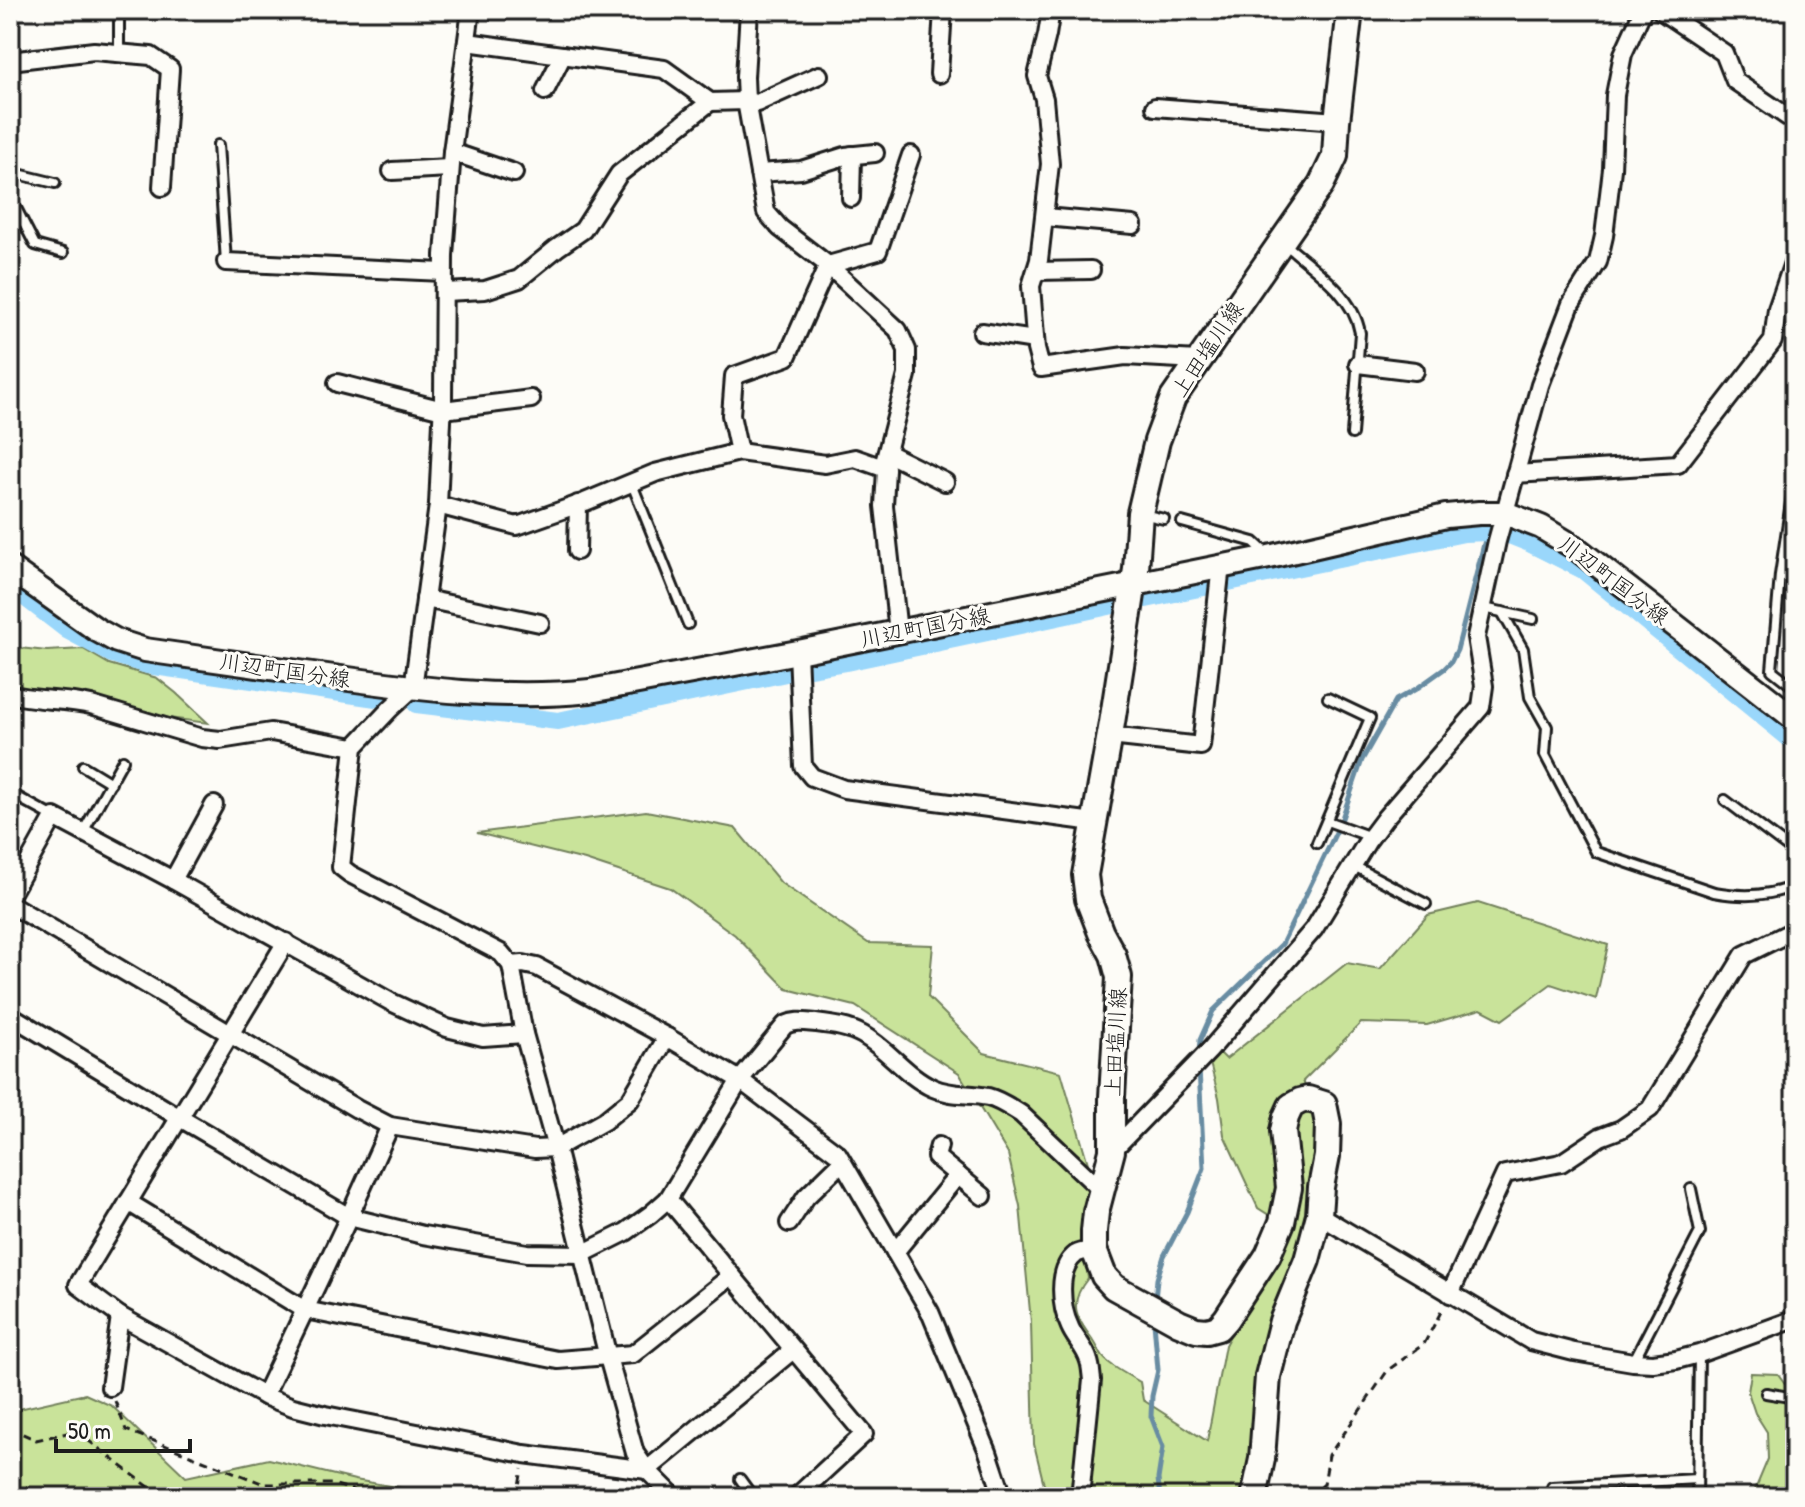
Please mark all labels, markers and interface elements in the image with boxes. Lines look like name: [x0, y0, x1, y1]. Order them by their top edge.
street label: 上田塩川線: [1164, 295, 1250, 403]
street label: 川辺町国分線: [1552, 528, 1676, 632]
street label: 川辺町国分線: [857, 600, 993, 654]
street label: 川辺町国分線: [218, 646, 352, 694]
street label: 上田塩川線: [1097, 986, 1133, 1098]
scale bar: [56, 1403, 190, 1453]
text: 50 m: [68, 1414, 111, 1446]

